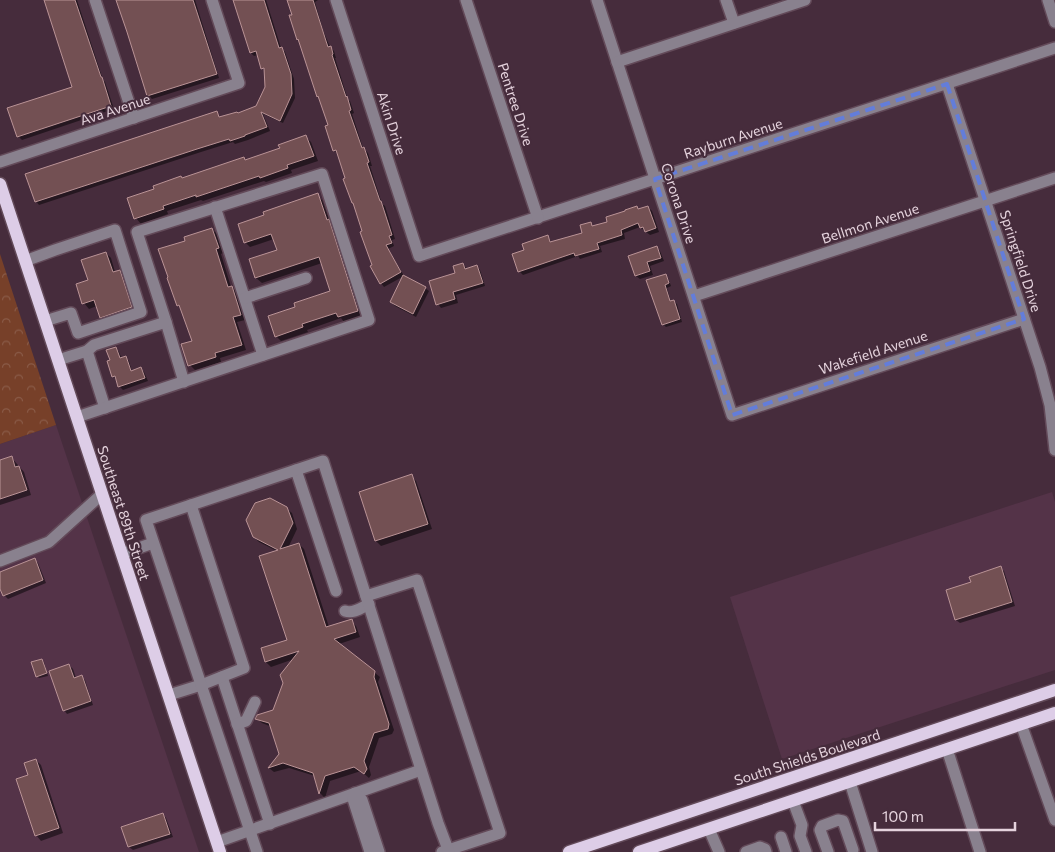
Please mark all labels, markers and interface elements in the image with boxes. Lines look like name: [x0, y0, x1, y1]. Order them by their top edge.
street label: Pentree Drive: [495, 60, 537, 148]
street label: Akin Drive: [374, 89, 410, 157]
street label: Ava Avenue: [78, 90, 152, 128]
street label: Rayburn Avenue: [681, 114, 785, 162]
street label: Corona Drive: [658, 161, 700, 245]
street label: Bellmon Avenue: [819, 199, 921, 247]
street label: Springfield Drive: [997, 208, 1045, 314]
street label: Wakefield Avenue: [817, 326, 929, 378]
street label: Southeast 89th Street: [94, 443, 154, 583]
street label: South Shields Boulevard: [732, 725, 882, 789]
scale bar: [875, 800, 1015, 832]
text: 100 m: [882, 807, 924, 825]

